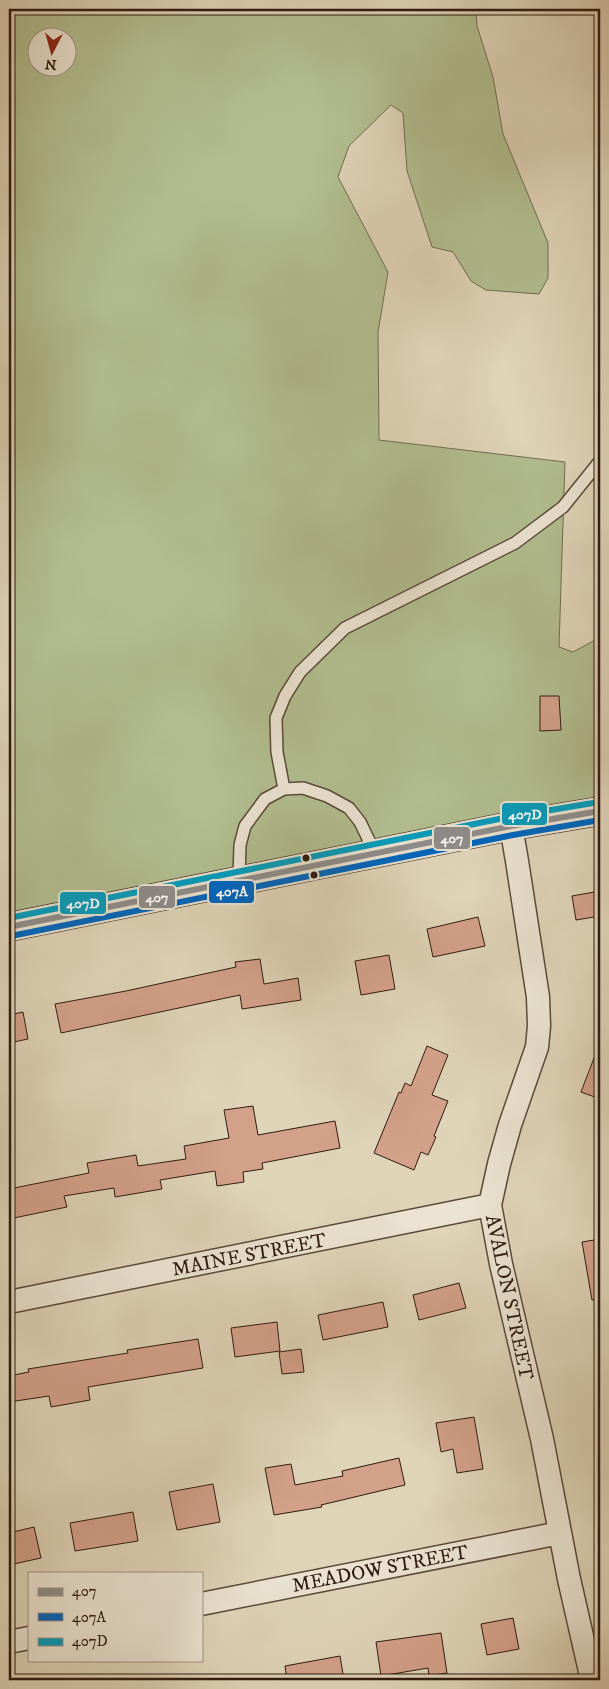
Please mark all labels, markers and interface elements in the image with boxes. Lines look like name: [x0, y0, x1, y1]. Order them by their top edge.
north arrow: [28, 28, 78, 78]
text: N: [44, 54, 57, 73]
line badge: 407D: [501, 802, 548, 826]
text: 407D: [507, 806, 542, 824]
line badge: 407: [433, 826, 471, 850]
text: 407: [440, 830, 463, 848]
unlabelled marker: [301, 853, 311, 863]
unlabelled marker: [309, 870, 319, 880]
line badge: 407A: [208, 880, 255, 904]
text: 407A: [215, 883, 249, 901]
line badge: 407: [138, 885, 176, 909]
text: 407: [145, 889, 168, 907]
line badge: 407D: [59, 891, 107, 915]
text: 407D: [65, 895, 100, 913]
street label: AVALON STREET: [479, 1212, 538, 1382]
street label: MAINE STREET: [170, 1228, 329, 1283]
street label: MEADOW STREET: [290, 1540, 471, 1599]
legend: [28, 1572, 202, 1662]
text: 407: [72, 1582, 97, 1601]
text: 407A: [72, 1608, 107, 1627]
text: 407D: [72, 1632, 108, 1651]

